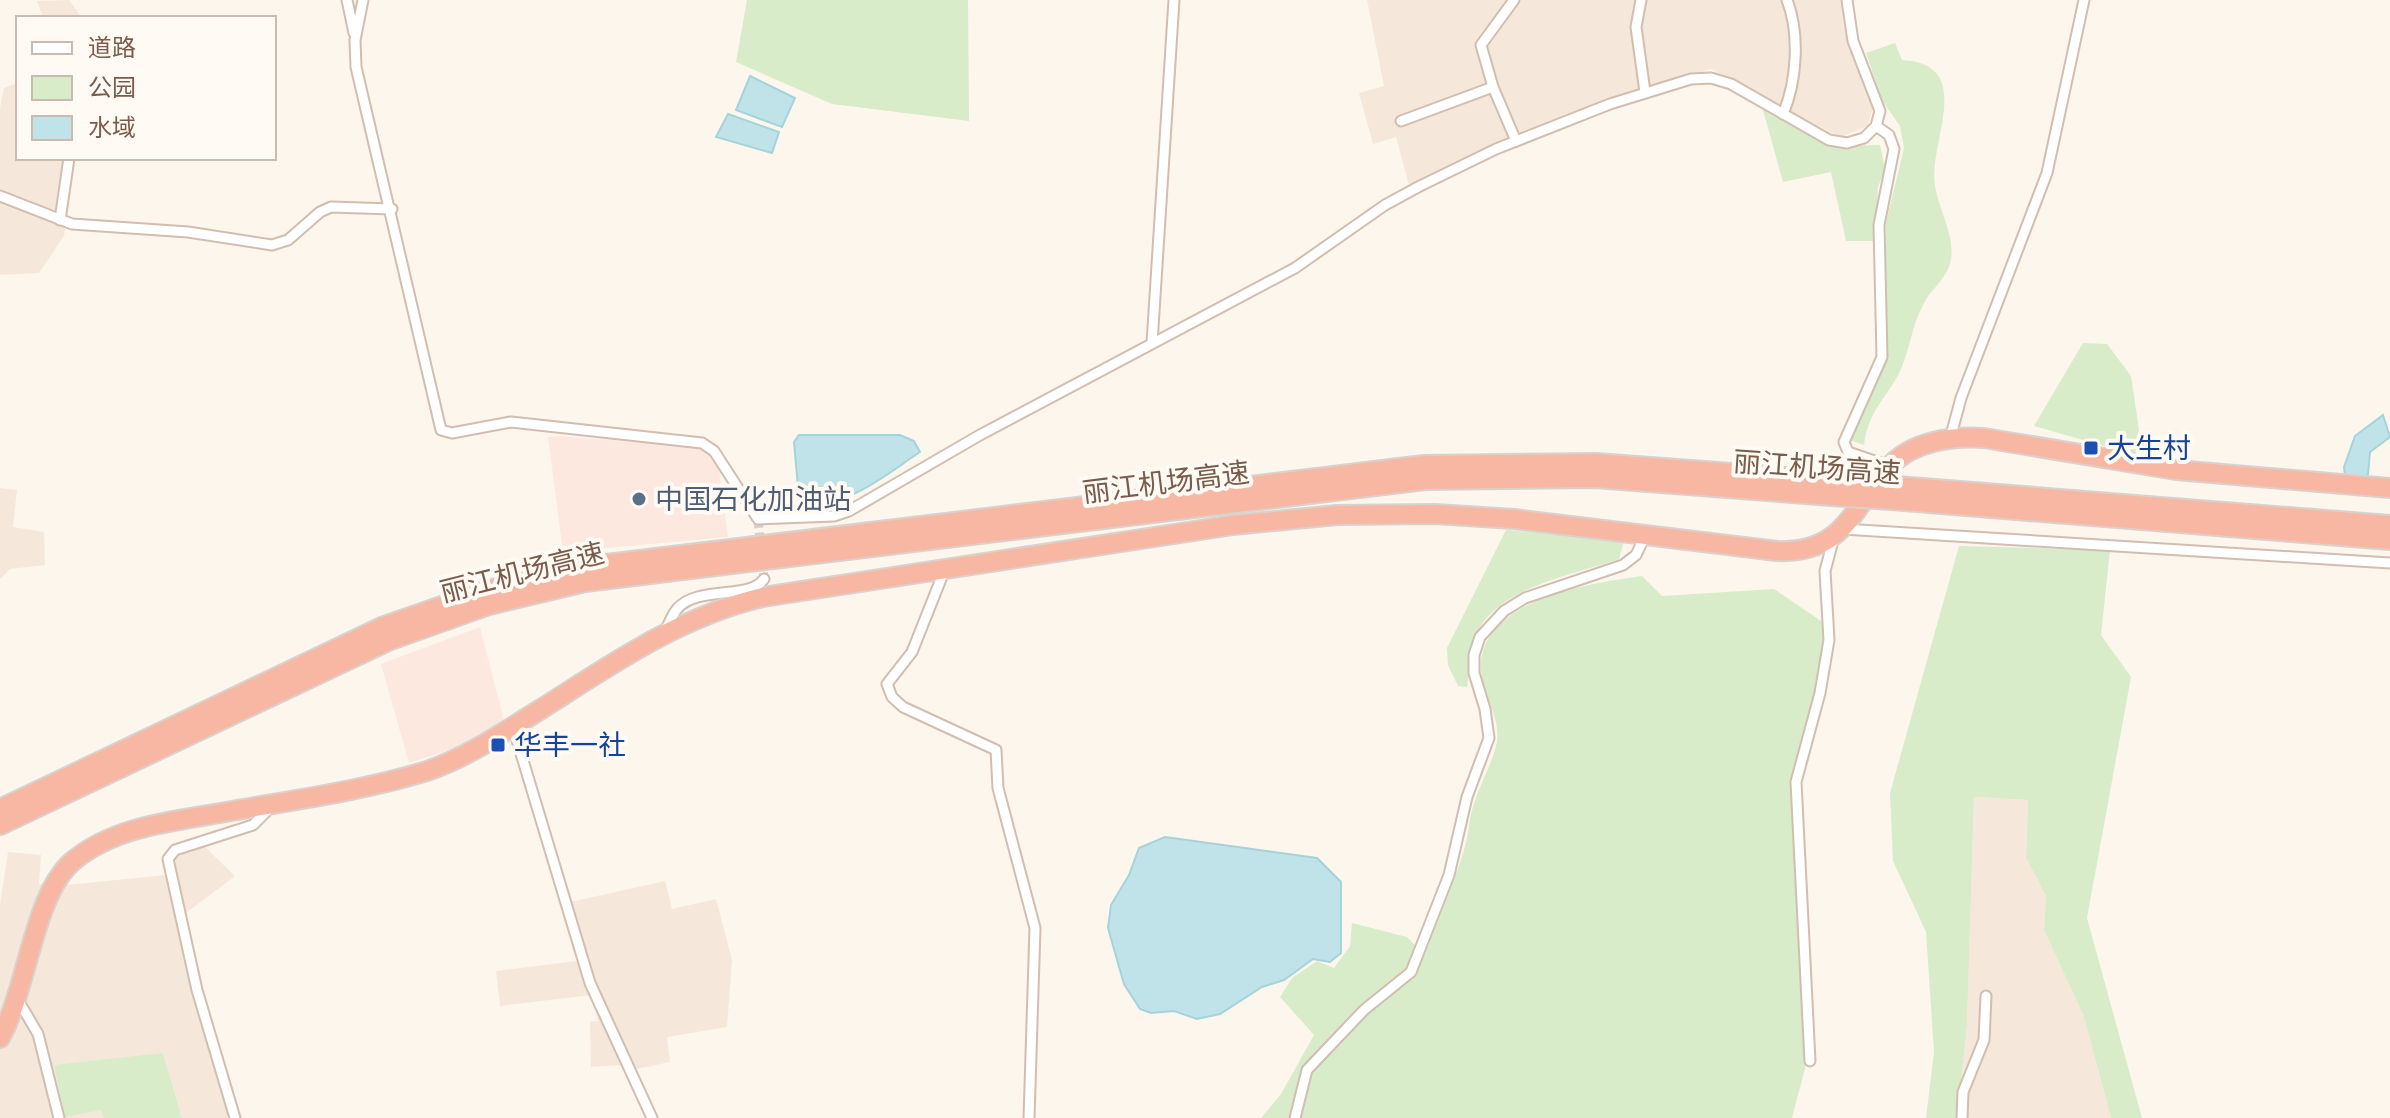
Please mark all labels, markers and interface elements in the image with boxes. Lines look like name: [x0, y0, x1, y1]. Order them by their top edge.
legend: [16, 16, 276, 160]
text: 道路: [88, 34, 136, 62]
text: 公园: [88, 74, 136, 102]
text: 水域: [88, 114, 136, 142]
place label: 大生村: [2107, 432, 2191, 465]
marker: 大生村: [2082, 439, 2100, 457]
street label: 丽江机场高速: [1732, 445, 1902, 490]
street label: 丽江机场高速: [1081, 456, 1251, 509]
place label: 中国石化加油站: [655, 483, 851, 516]
marker: 中国石化加油站: [630, 490, 648, 508]
street label: 丽江机场高速: [437, 536, 608, 609]
place label: 华丰一社: [514, 729, 626, 762]
marker: 华丰一社: [489, 736, 507, 754]

